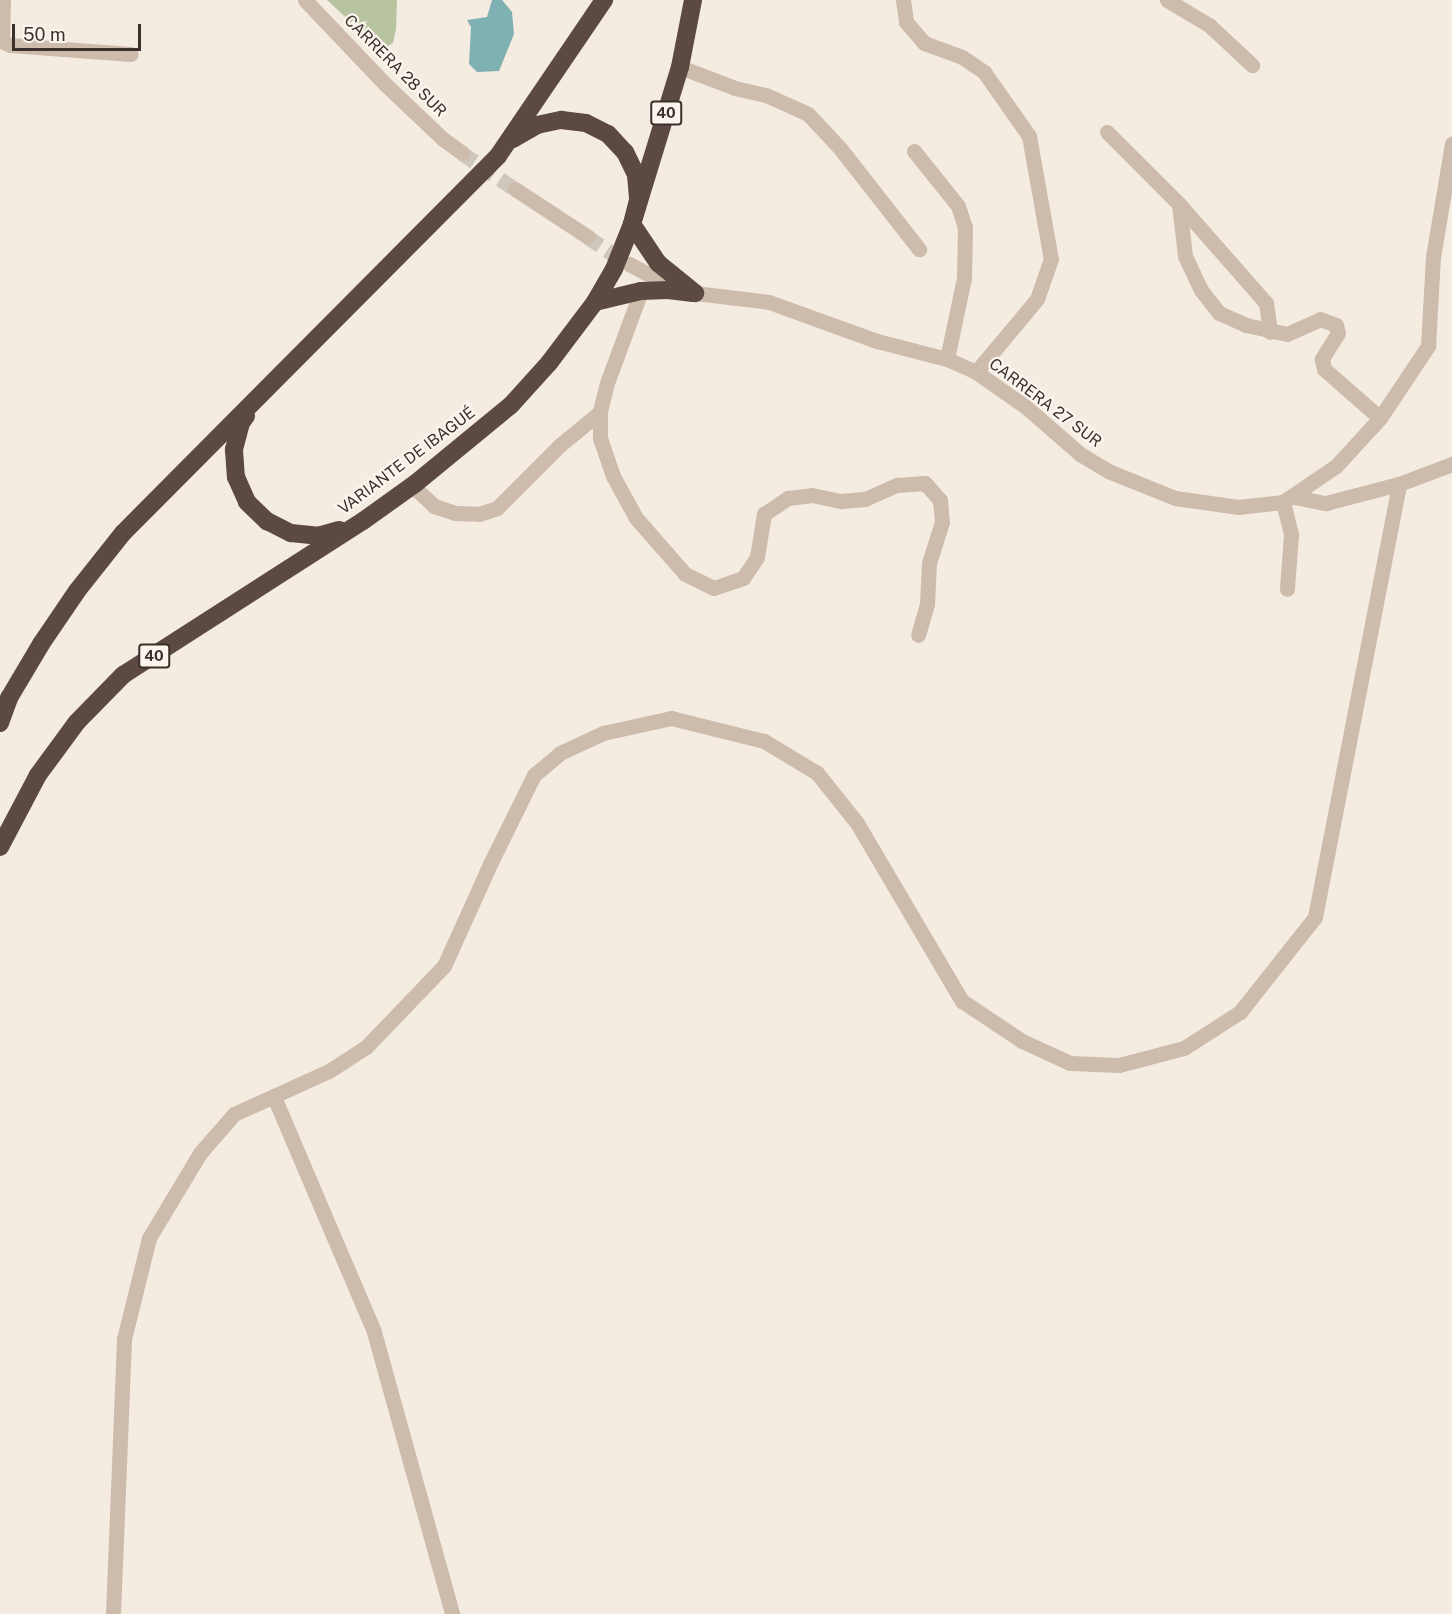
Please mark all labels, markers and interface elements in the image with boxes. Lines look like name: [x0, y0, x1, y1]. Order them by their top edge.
street label: CARRERA 28 SUR: [340, 11, 450, 121]
scale bar: [15, 12, 144, 50]
text: 50 m: [23, 24, 66, 45]
road number: 40: [650, 101, 682, 125]
street label: CARRERA 27 SUR: [985, 354, 1105, 452]
street label: VARIANTE DE IBAGUÉ: [335, 403, 479, 519]
road number: 40: [138, 644, 170, 668]

